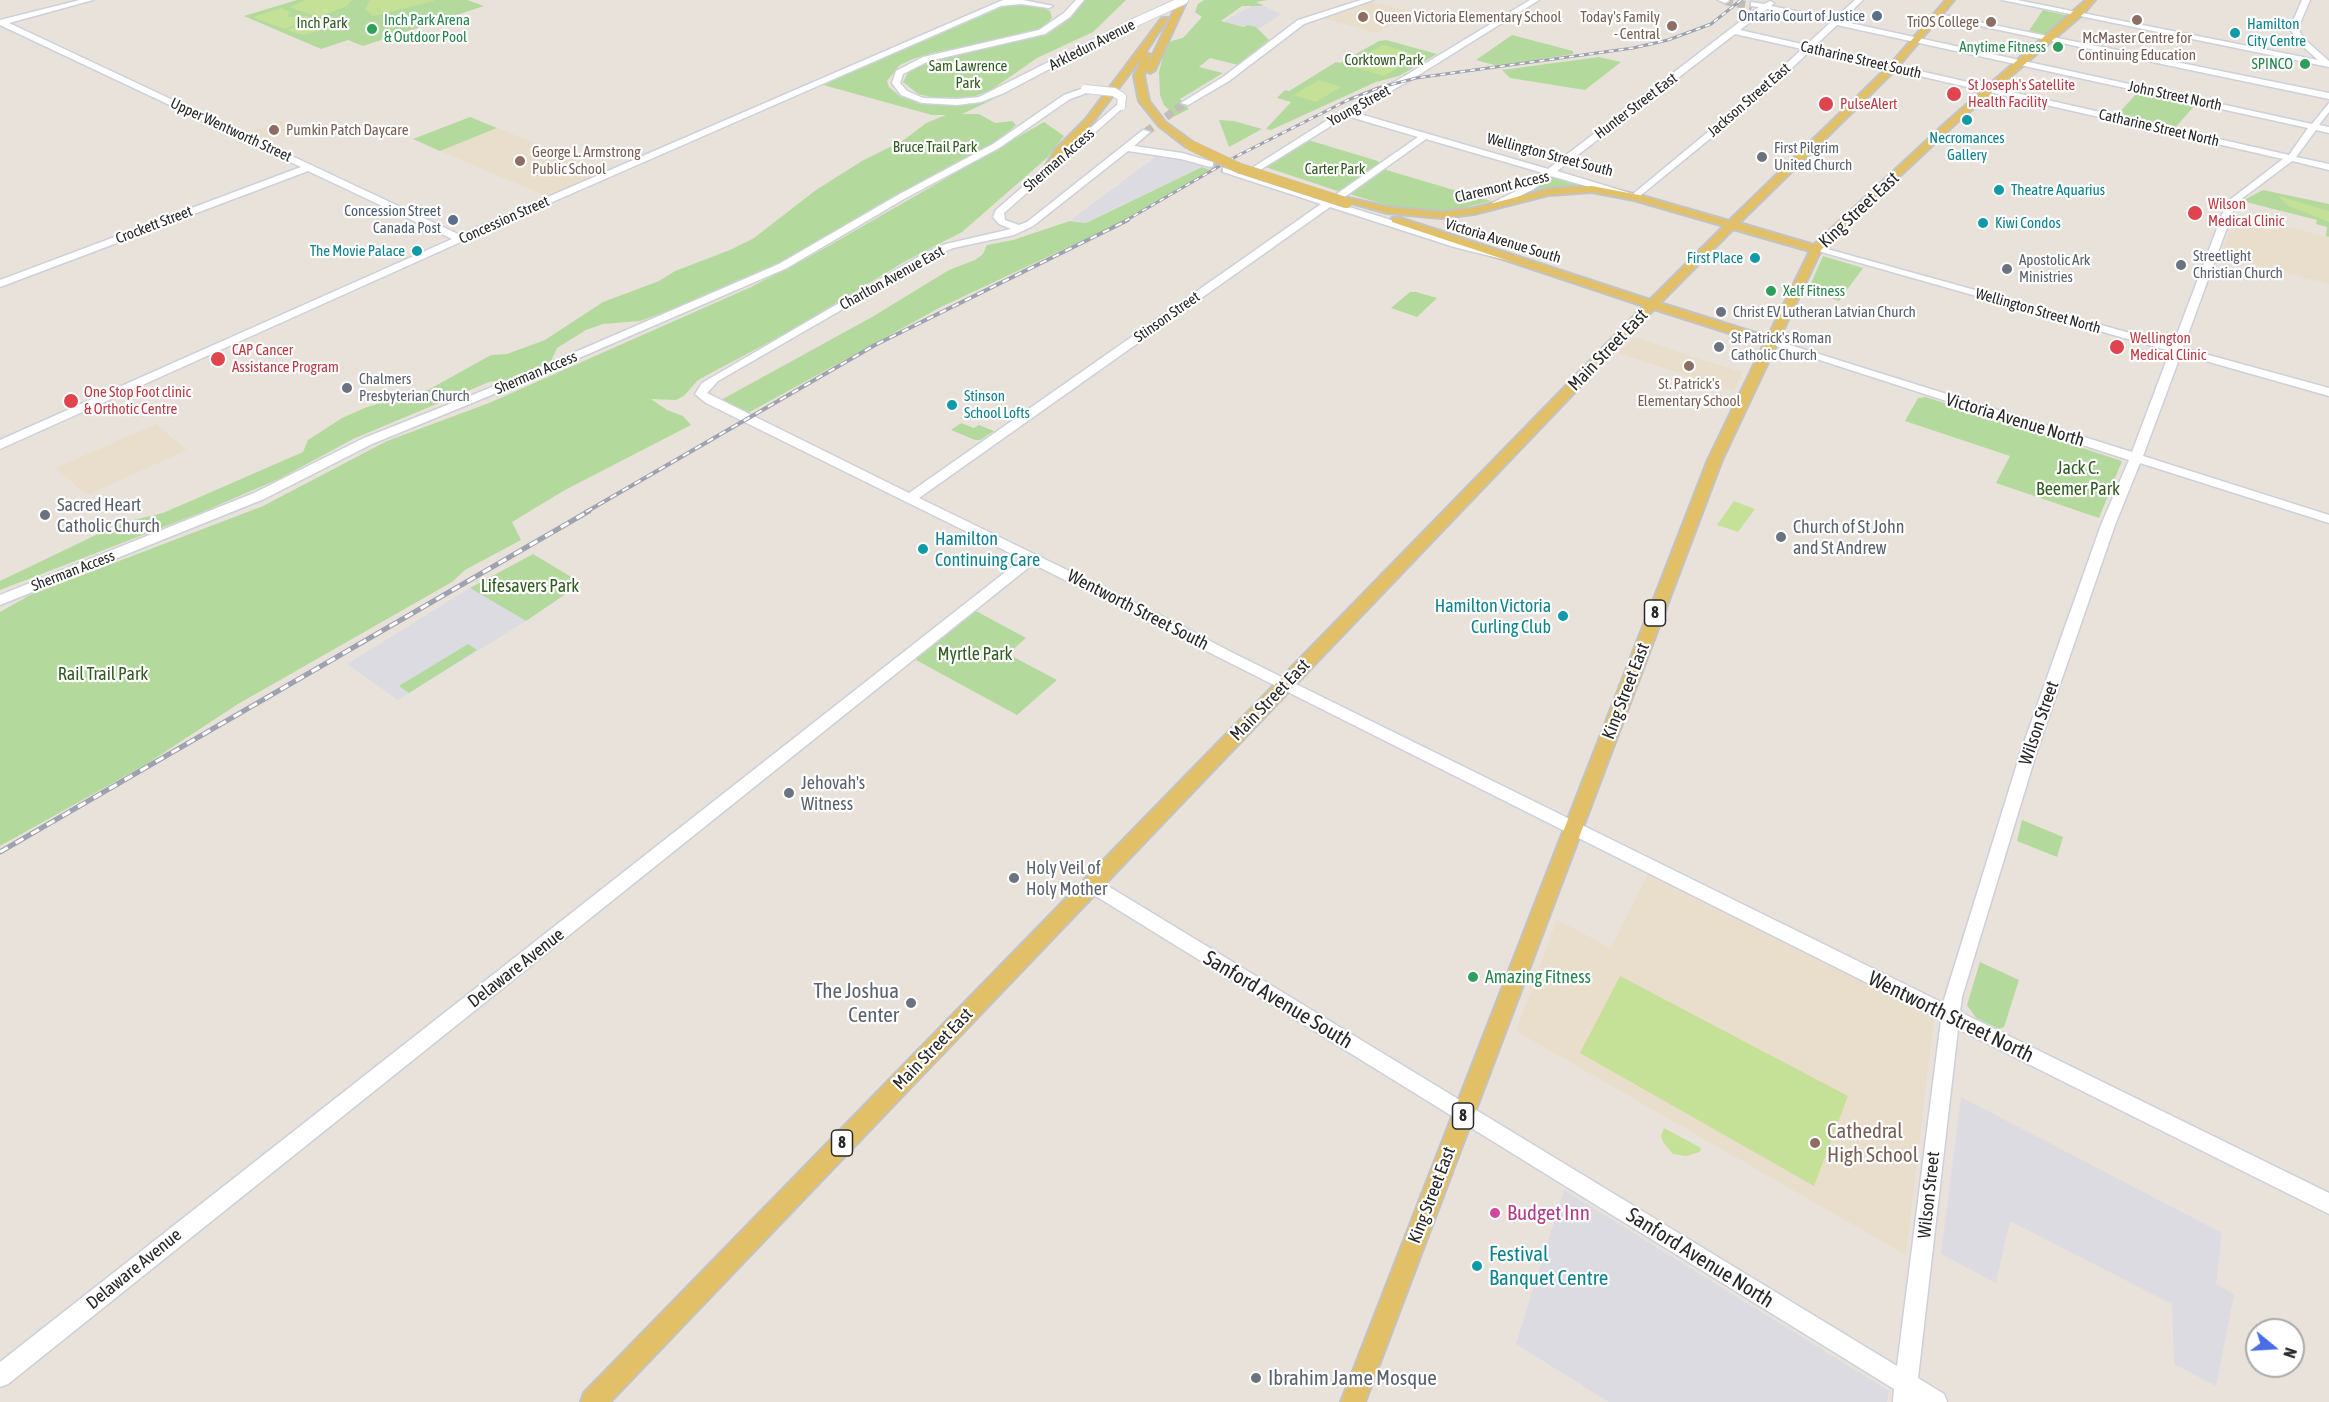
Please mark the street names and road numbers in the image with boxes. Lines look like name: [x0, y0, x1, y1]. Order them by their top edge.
street label: Arkledun Avenue: [1046, 16, 1138, 74]
street label: Catharine Street South: [1799, 37, 1923, 83]
street label: Jackson Street East: [1704, 59, 1794, 141]
street label: Hunter Street East: [1591, 69, 1681, 143]
street label: John Street North: [2127, 77, 2223, 115]
street label: Young Street: [1325, 81, 1393, 131]
street label: Upper Wentworth Street: [167, 94, 295, 166]
street label: Catharine Street North: [2097, 105, 2221, 151]
street label: Sherman Access: [1020, 124, 1098, 196]
street label: Wellington Street South: [1485, 129, 1615, 181]
street label: Claremont Access: [1453, 167, 1551, 207]
street label: King Street East: [1815, 168, 1903, 252]
street label: Concession Street: [456, 192, 552, 248]
street label: Crockett Street: [113, 202, 195, 248]
street label: Victoria Avenue South: [1443, 215, 1563, 267]
street label: Charlton Avenue East: [837, 242, 947, 314]
street label: Wellington Street North: [1973, 284, 2103, 338]
street label: Stinson Street: [1131, 288, 1203, 346]
street label: Main Street East: [1564, 305, 1652, 395]
street label: Sherman Access: [492, 348, 580, 398]
street label: Victoria Avenue North: [1943, 389, 2087, 451]
street label: Sherman Access: [29, 547, 117, 595]
street label: Wentworth Street South: [1064, 565, 1212, 655]
road number: 8: [1644, 600, 1666, 626]
street label: King Street East: [1598, 640, 1654, 742]
street label: Main Street East: [1226, 655, 1314, 745]
street label: Wilson Street: [2015, 678, 2063, 768]
street label: Delaware Avenue: [464, 924, 568, 1012]
street label: Sanford Avenue South: [1199, 946, 1357, 1054]
street label: Wentworth Street North: [1864, 966, 2038, 1068]
street label: Main Street East: [889, 1004, 977, 1094]
road number: 8: [1452, 1103, 1474, 1129]
road number: 8: [832, 1130, 852, 1156]
street label: King Street East: [1404, 1144, 1460, 1246]
street label: Wilson Street: [1914, 1150, 1944, 1240]
street label: Sanford Avenue North: [1622, 1203, 1778, 1313]
street label: Delaware Avenue: [82, 1224, 186, 1314]

